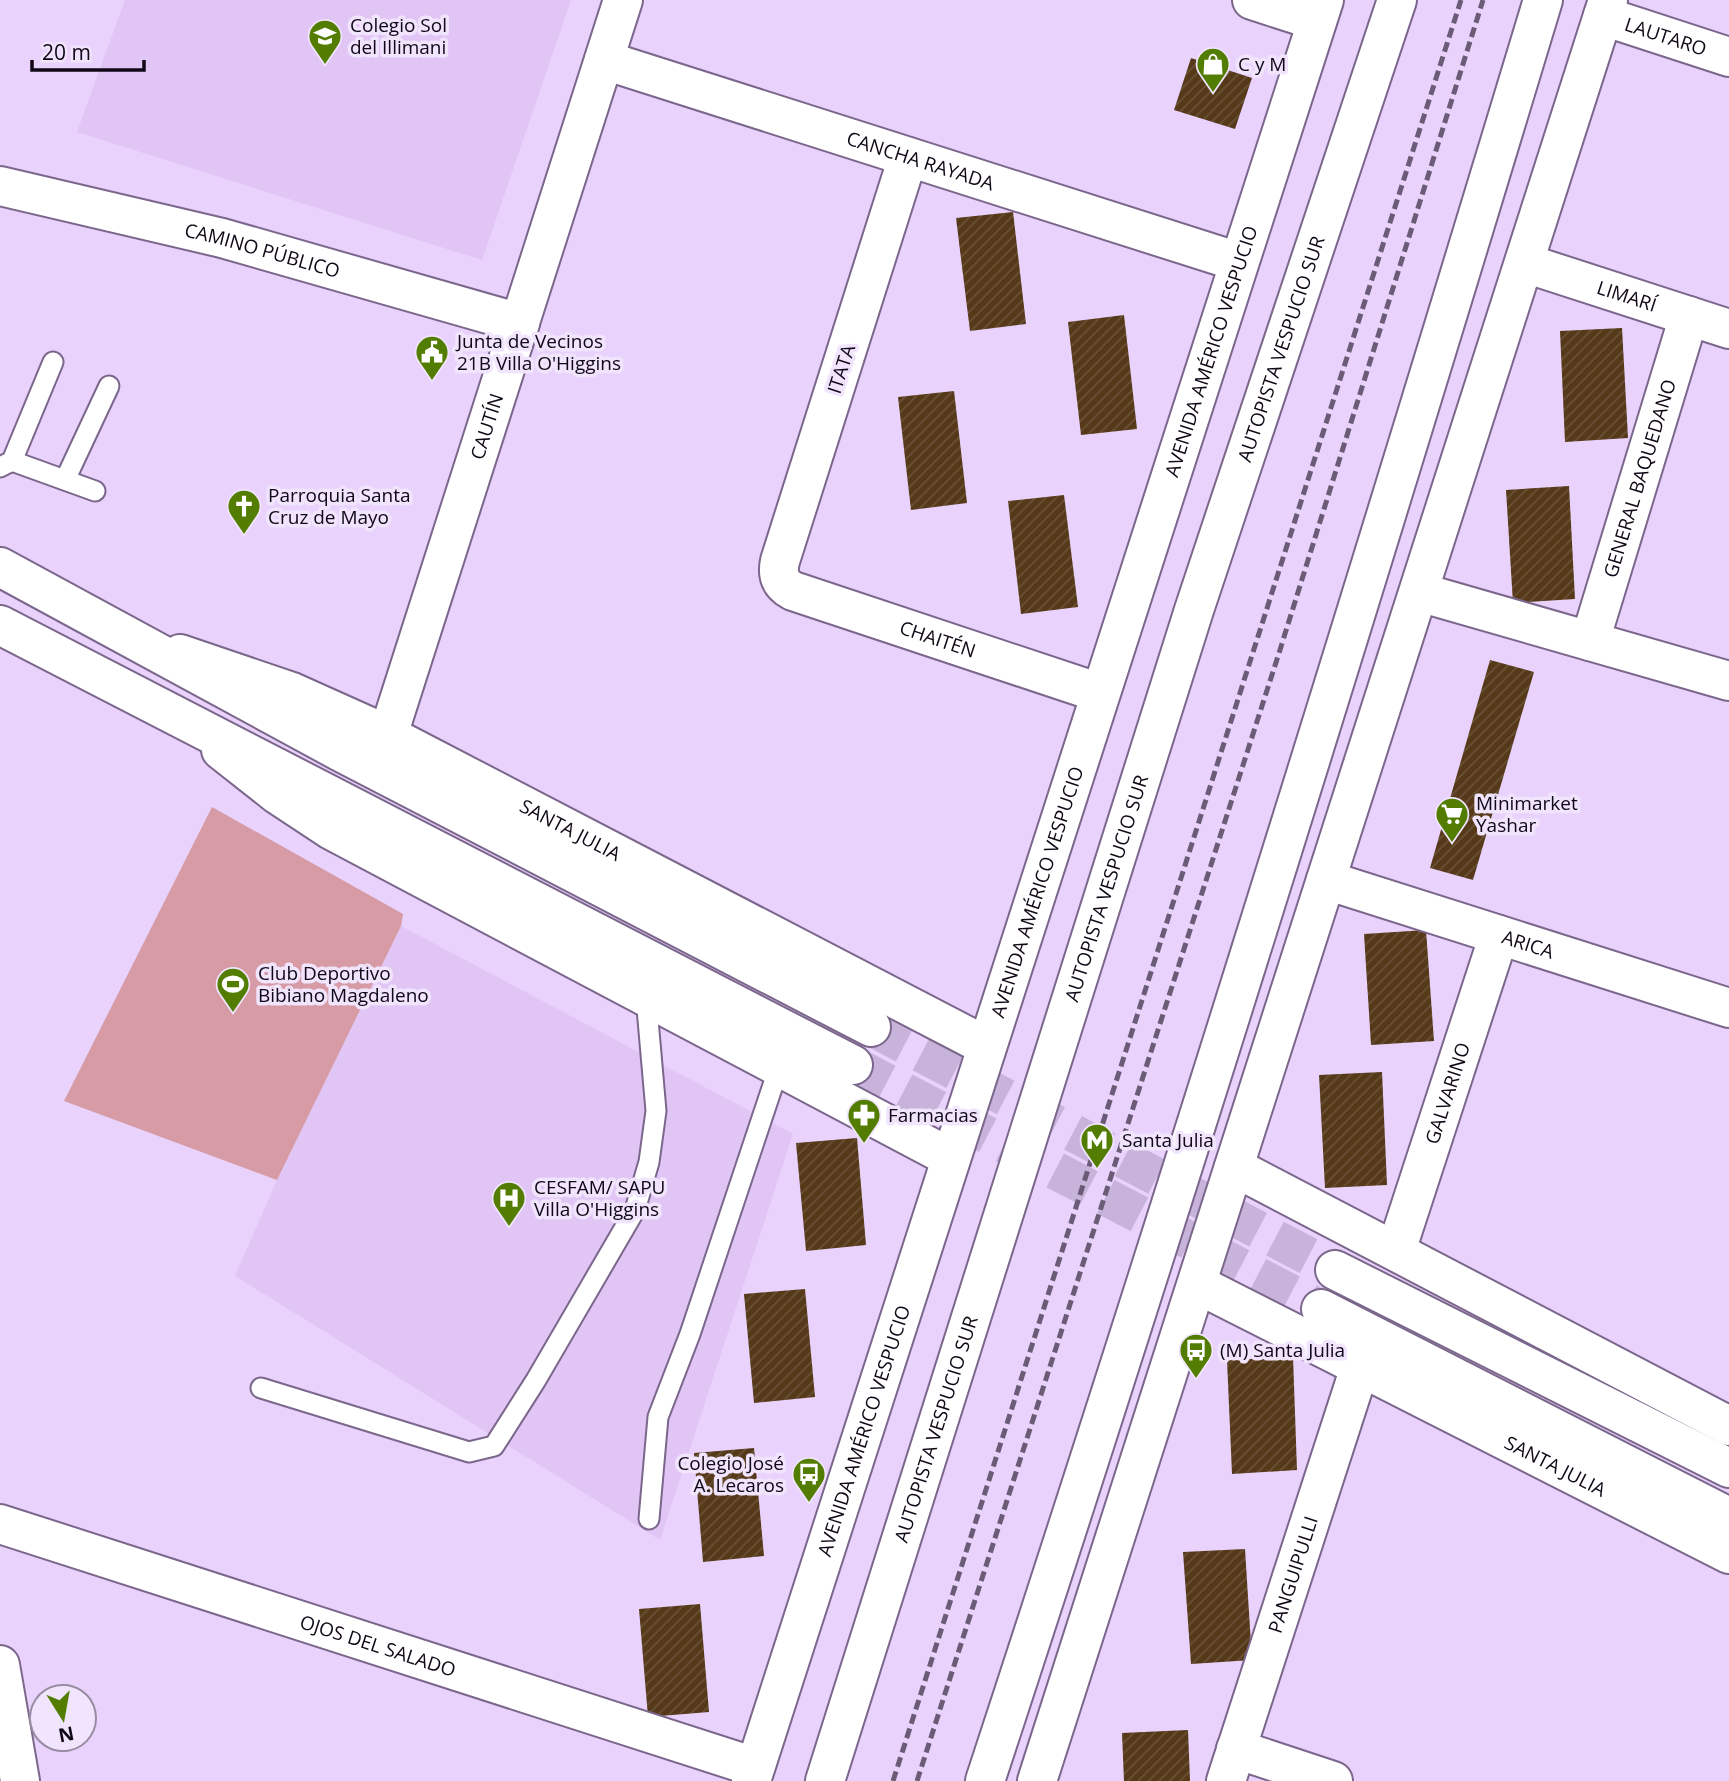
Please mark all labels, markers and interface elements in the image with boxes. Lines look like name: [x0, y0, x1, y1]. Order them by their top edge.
street label: LAUTARO: [1621, 11, 1710, 62]
place label: Colegio Sol del Illimani: [350, 12, 447, 60]
school or university icon: Colegio Sol del Illimani: [306, 17, 344, 66]
scale bar: [32, 28, 144, 72]
text: 20 m: [42, 38, 91, 66]
shop icon: C y M: [1194, 45, 1232, 94]
place label: C y M: [1238, 51, 1286, 77]
street label: CANCHA RAYADA: [843, 125, 997, 196]
street label: CAMINO PÚBLICO: [182, 217, 343, 284]
street label: AVENIDA AMÉRICO VESPUCIO: [1158, 222, 1264, 480]
street label: AUTOPISTA VESPUCIO SUR: [1231, 232, 1331, 465]
street label: LIMARÍ: [1594, 274, 1661, 318]
place label: Junta de Vecinos 21B Villa O'Higgins: [455, 328, 621, 376]
public building icon: Junta de Vecinos 21B Villa O'Higgins: [413, 333, 451, 382]
street label: ITATA: [821, 341, 861, 397]
street label: GENERAL BAQUEDANO: [1597, 376, 1682, 581]
street label: CAUTÍN: [464, 390, 509, 463]
place label: Parroquia Santa Cruz de Mayo: [268, 482, 410, 530]
church icon: Parroquia Santa Cruz de Mayo: [225, 487, 263, 536]
street label: CHAITÉN: [896, 614, 979, 664]
street label: AVENIDA AMÉRICO VESPUCIO: [985, 763, 1090, 1021]
street label: AUTOPISTA VESPUCIO SUR: [1058, 771, 1154, 1005]
place label: Minimarket Yashar: [1476, 790, 1578, 838]
street label: SANTA JULIA: [515, 793, 625, 867]
supermarket icon: Minimarket Yashar: [1433, 795, 1471, 844]
street label: ARICA: [1499, 924, 1557, 965]
place label: Club Deportivo Bibiano Magdaleno: [258, 960, 429, 1008]
sports icon: Club Deportivo Bibiano Magdaleno: [214, 965, 252, 1014]
street label: GALVARINO: [1419, 1039, 1476, 1147]
pharmacy icon: Farmacias: [845, 1096, 883, 1145]
place label: Farmacias: [888, 1102, 978, 1128]
metro station icon: Santa Julia: [1078, 1121, 1116, 1170]
place label: Santa Julia: [1122, 1127, 1214, 1153]
place label: CESFAM/ SAPU Villa O'Higgins: [534, 1174, 665, 1222]
hospital icon: CESFAM/ SAPU Villa O'Higgins: [490, 1179, 528, 1228]
street label: AVENIDA AMÉRICO VESPUCIO: [811, 1302, 916, 1560]
street label: AUTOPISTA VESPUCIO SUR: [888, 1312, 984, 1546]
bus stop icon: (M) Santa Julia: [1177, 1331, 1215, 1380]
place label: (M) Santa Julia: [1220, 1337, 1345, 1363]
street label: SANTA JULIA: [1500, 1429, 1611, 1503]
place label: Colegio José A. Lecaros: [677, 1450, 784, 1498]
bus stop icon: Colegio José A. Lecaros: [790, 1455, 828, 1504]
street label: PANGUIPULLI: [1262, 1513, 1324, 1636]
street label: OJOS DEL SALADO: [297, 1608, 459, 1683]
north arrow: [28, 1683, 98, 1753]
text: N: [56, 1720, 76, 1749]

